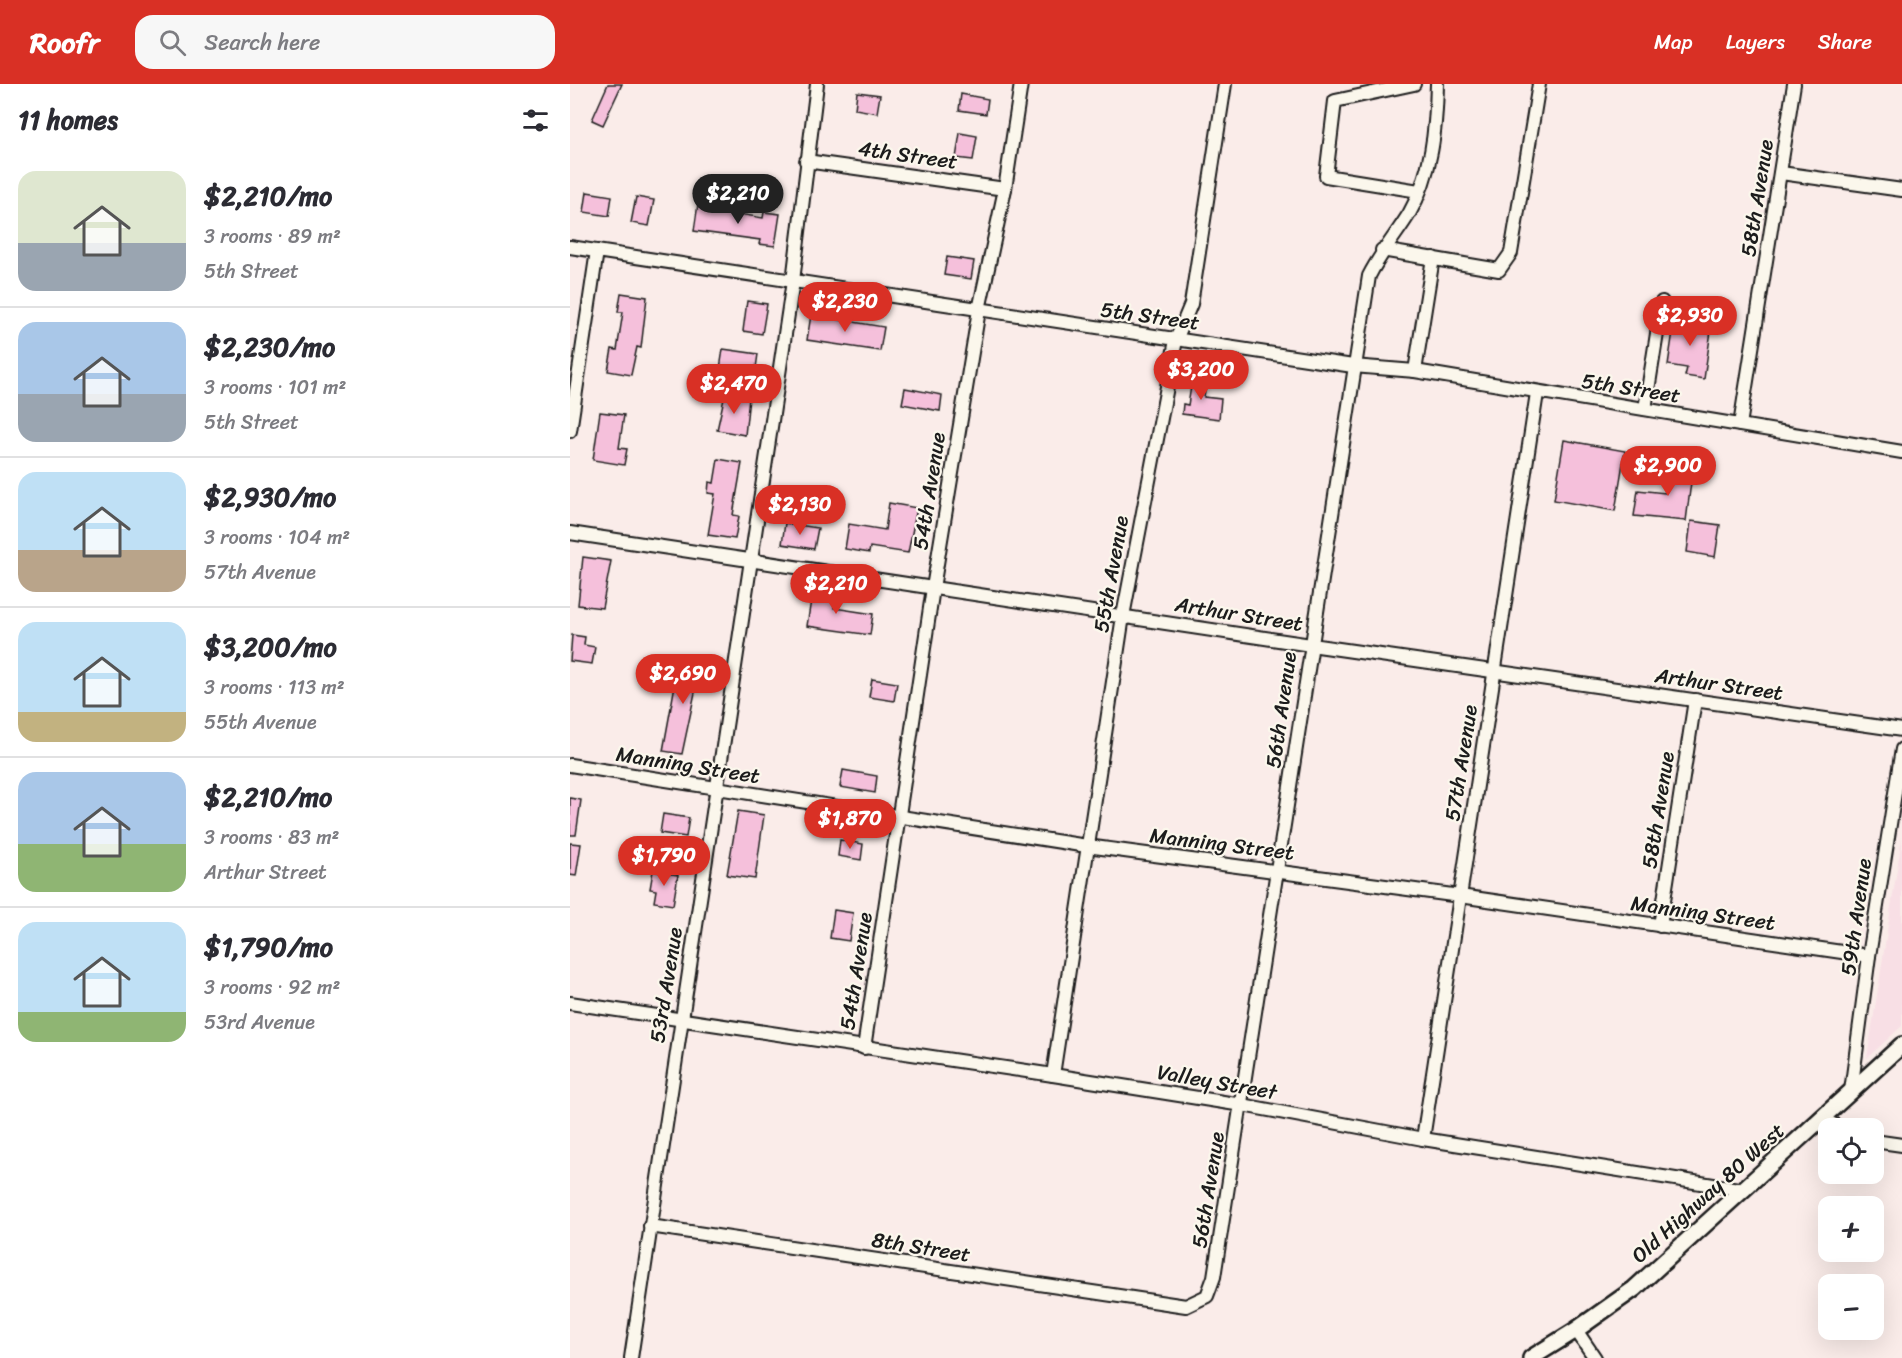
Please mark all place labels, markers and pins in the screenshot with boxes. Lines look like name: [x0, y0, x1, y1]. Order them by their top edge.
pin: $2,210: [689, 174, 787, 225]
pin: $2,230: [796, 282, 894, 333]
pin: $2,930: [1641, 296, 1739, 347]
pin: $3,200: [1152, 350, 1250, 401]
pin: $2,470: [685, 364, 783, 415]
pin: $2,900: [1619, 446, 1717, 497]
pin: $2,130: [751, 485, 849, 536]
pin: $2,210: [787, 564, 885, 615]
pin: $2,690: [634, 654, 732, 705]
pin: $1,870: [801, 799, 899, 850]
pin: $1,790: [615, 836, 713, 887]

